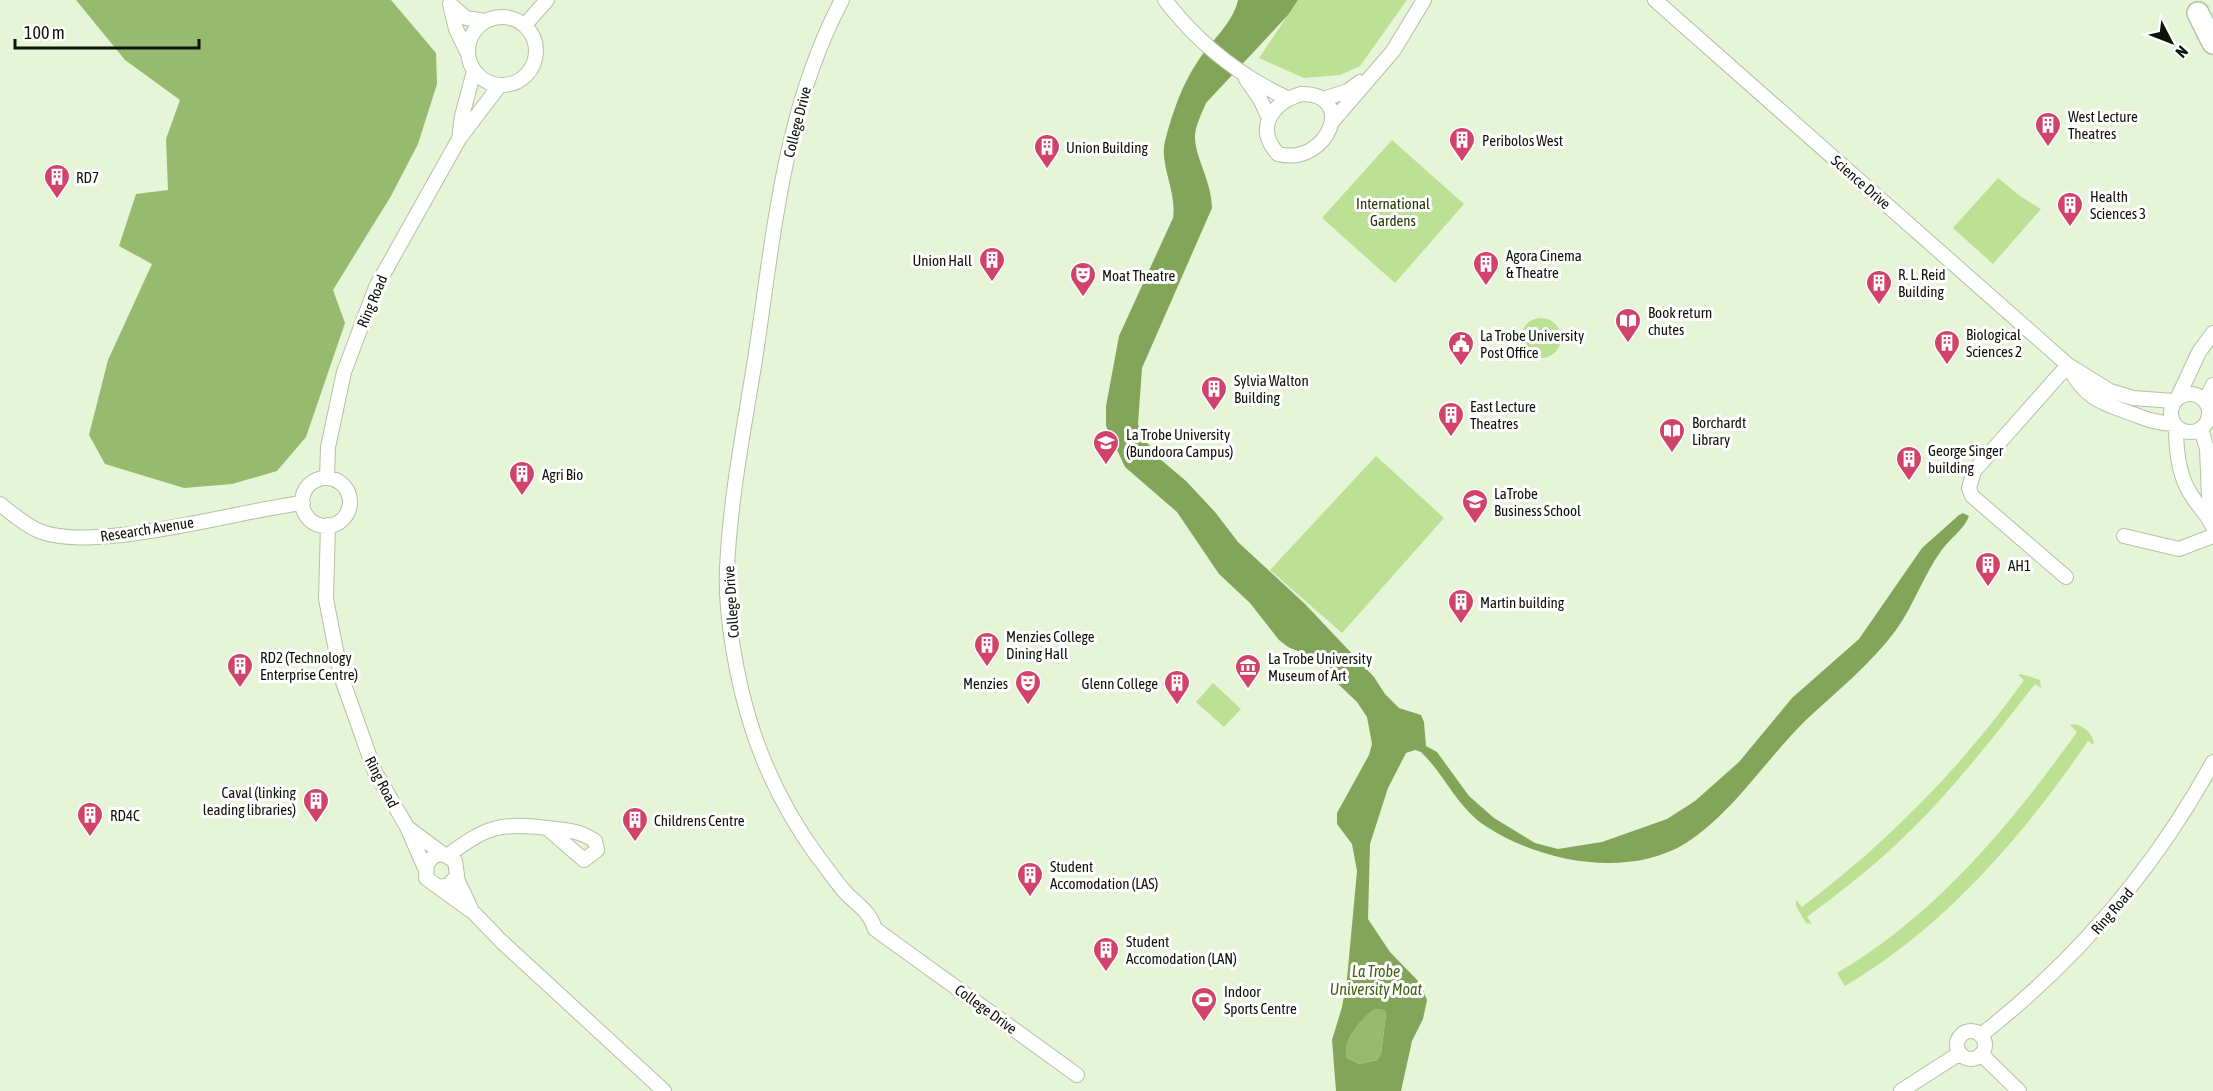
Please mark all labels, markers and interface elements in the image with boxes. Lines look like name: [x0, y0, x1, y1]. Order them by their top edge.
scale bar: [15, 12, 200, 50]
north arrow: [2141, 12, 2201, 72]
text: 100 m: [24, 22, 65, 43]
text: N: [2172, 43, 2192, 62]
street label: College Drive: [780, 85, 814, 159]
place label: West Lecture Theatres: [2068, 108, 2138, 142]
building icon: West Lecture Theatres: [2033, 110, 2063, 148]
building icon: Peribolos West: [1447, 125, 1477, 163]
building icon: Union Building: [1032, 132, 1062, 170]
place label: Peribolos West: [1482, 132, 1563, 149]
place label: Union Building: [1066, 139, 1148, 156]
street label: Science Drive: [1828, 152, 1894, 212]
building icon: RD7: [42, 162, 72, 200]
place label: RD7: [76, 169, 99, 186]
place label: Health Sciences 3: [2090, 188, 2146, 222]
building icon: Health Sciences 3: [2055, 190, 2085, 228]
park label: International Gardens: [1356, 195, 1430, 229]
building icon: Union Hall: [977, 245, 1007, 283]
place label: Agora Cinema & Theatre: [1506, 247, 1582, 281]
building icon: Agora Cinema & Theatre: [1471, 249, 1501, 287]
place label: Union Hall: [912, 252, 972, 269]
theatre icon: Moat Theatre: [1068, 260, 1098, 298]
place label: R. L. Reid Building: [1898, 266, 1946, 300]
place label: Moat Theatre: [1102, 267, 1176, 284]
building icon: R. L. Reid Building: [1864, 268, 1894, 306]
street label: Ring Road: [353, 272, 391, 330]
place label: Book return chutes: [1648, 304, 1712, 338]
library icon: Book return chutes: [1613, 306, 1643, 344]
place label: Biological Sciences 2: [1966, 326, 2022, 360]
place label: La Trobe University Post Office: [1480, 327, 1584, 361]
building icon: Biological Sciences 2: [1932, 328, 1962, 366]
public building icon: La Trobe University Post Office: [1446, 329, 1476, 367]
place label: Sylvia Walton Building: [1234, 372, 1309, 406]
building icon: Sylvia Walton Building: [1199, 374, 1229, 412]
place label: East Lecture Theatres: [1470, 398, 1536, 432]
building icon: East Lecture Theatres: [1436, 400, 1466, 438]
place label: Borchardt Library: [1692, 414, 1746, 448]
library icon: Borchardt Library: [1657, 416, 1687, 454]
place label: La Trobe University (Bundoora Campus): [1126, 426, 1233, 460]
school or university icon: La Trobe University (Bundoora Campus): [1091, 428, 1121, 466]
place label: George Singer building: [1928, 442, 2004, 476]
building icon: George Singer building: [1894, 444, 1924, 482]
building icon: Agri Bio: [507, 459, 537, 497]
place label: Agri Bio: [542, 466, 583, 483]
place label: LaTrobe Business School: [1494, 485, 1581, 519]
school or university icon: LaTrobe Business School: [1460, 487, 1490, 525]
street label: Research Avenue: [99, 513, 195, 545]
building icon: AH1: [1973, 550, 2003, 588]
place label: AH1: [2008, 557, 2031, 574]
street label: College Drive: [720, 565, 742, 639]
building icon: Martin building: [1446, 587, 1476, 625]
place label: Martin building: [1480, 594, 1565, 611]
place label: Menzies College Dining Hall: [1006, 628, 1095, 662]
building icon: Menzies College Dining Hall: [972, 630, 1002, 668]
place label: RD2 (Technology Enterprise Centre): [260, 649, 358, 683]
place label: La Trobe University Museum of Art: [1268, 650, 1372, 684]
building icon: RD2 (Technology Enterprise Centre): [225, 651, 255, 689]
museum icon: La Trobe University Museum of Art: [1233, 652, 1263, 690]
theatre icon: Menzies: [1013, 668, 1043, 706]
building icon: Glenn College: [1162, 668, 1192, 706]
place label: Menzies: [963, 675, 1008, 692]
place label: Glenn College: [1081, 675, 1158, 692]
street label: Ring Road: [362, 753, 402, 811]
place label: Caval (linking leading libraries): [203, 784, 297, 818]
building icon: Caval (linking leading libraries): [301, 786, 331, 824]
building icon: RD4C: [75, 800, 105, 838]
building icon: Childrens Centre: [620, 805, 650, 843]
place label: RD4C: [110, 807, 140, 824]
place label: Childrens Centre: [654, 812, 745, 829]
place label: Student Accomodation (LAS): [1050, 858, 1158, 892]
building icon: Student Accomodation (LAS): [1015, 860, 1045, 898]
street label: Ring Road: [2087, 885, 2137, 937]
place label: Student Accomodation (LAN): [1126, 933, 1237, 967]
building icon: Student Accomodation (LAN): [1091, 935, 1121, 973]
water label: La Trobe University Moat: [1330, 962, 1423, 999]
street label: College Drive: [952, 981, 1020, 1037]
place label: Indoor Sports Centre: [1224, 983, 1297, 1017]
sports icon: Indoor Sports Centre: [1189, 985, 1219, 1023]

